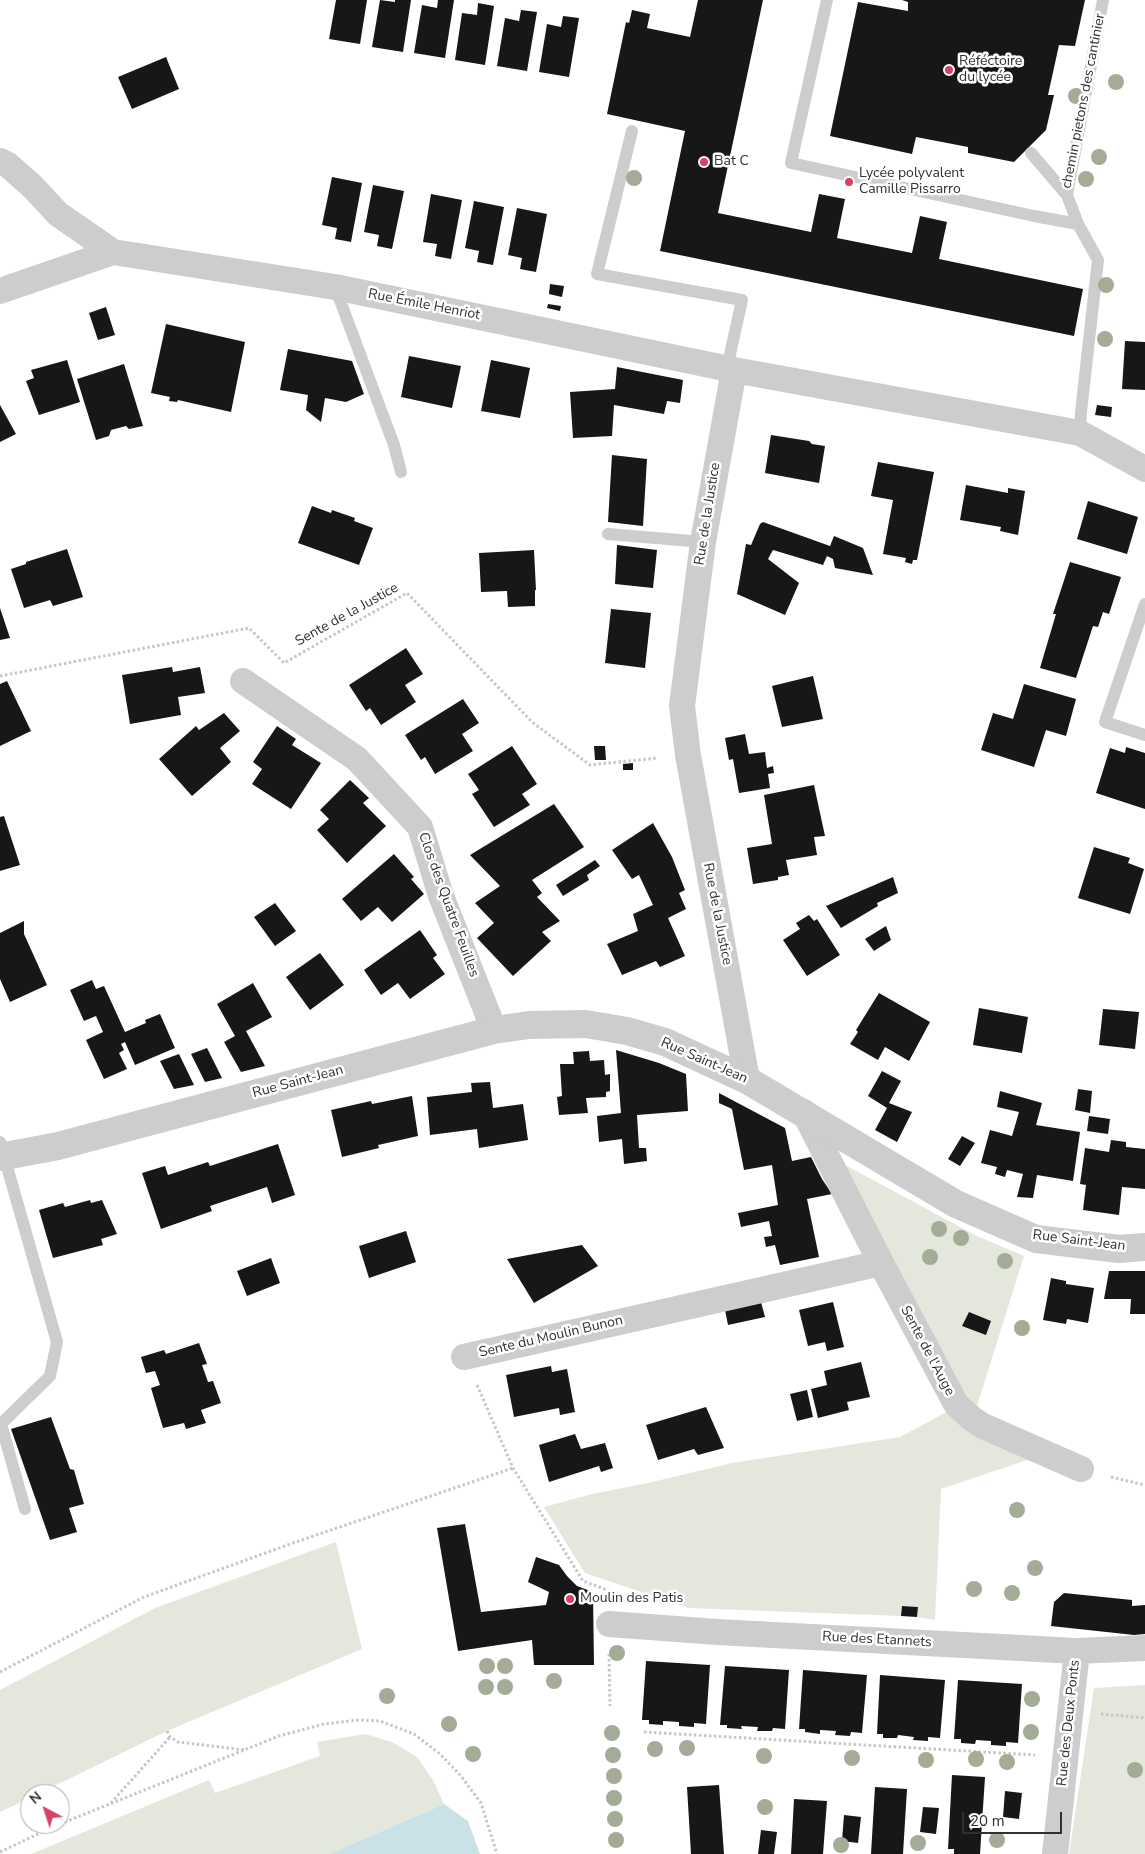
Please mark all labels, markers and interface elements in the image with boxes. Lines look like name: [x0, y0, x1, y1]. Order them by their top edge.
street label: chemin pietons des cantinier: [1059, 12, 1109, 190]
place label: Réféctoire du lycée: [959, 54, 1022, 86]
marker: Réféctoire du lycée: [943, 64, 955, 76]
place label: Bat C: [714, 154, 749, 170]
marker: Bat C: [698, 156, 710, 168]
place label: Lycée polyvalent Camille Pissarro: [859, 166, 964, 198]
marker: Lycée polyvalent Camille Pissarro: [843, 176, 855, 188]
street label: Rue Émile Henriot: [367, 286, 481, 324]
street label: Rue de la Justice: [692, 462, 724, 566]
street label: Sente de la Justice: [293, 580, 401, 650]
street label: Clos des Quatre Feuilles: [414, 830, 482, 980]
street label: Rue de la Justice: [699, 862, 735, 966]
street label: Rue Saint-Jean: [658, 1034, 750, 1088]
street label: Rue Saint-Jean: [251, 1062, 345, 1102]
street label: Rue Saint-Jean: [1032, 1227, 1126, 1255]
street label: Sente de l'Auge: [896, 1303, 958, 1399]
street label: Sente du Moulin Bunon: [477, 1312, 625, 1362]
place label: Moulin des Patis: [580, 1591, 683, 1607]
marker: Moulin des Patis: [564, 1593, 576, 1605]
street label: Rue des Etannets: [822, 1629, 932, 1651]
street label: Rue des Deux Ponts: [1054, 1659, 1084, 1787]
north arrow: [20, 1784, 70, 1834]
text: N: [26, 1787, 46, 1809]
scale bar: [965, 1802, 1065, 1834]
text: 20 m: [970, 1811, 1005, 1831]

